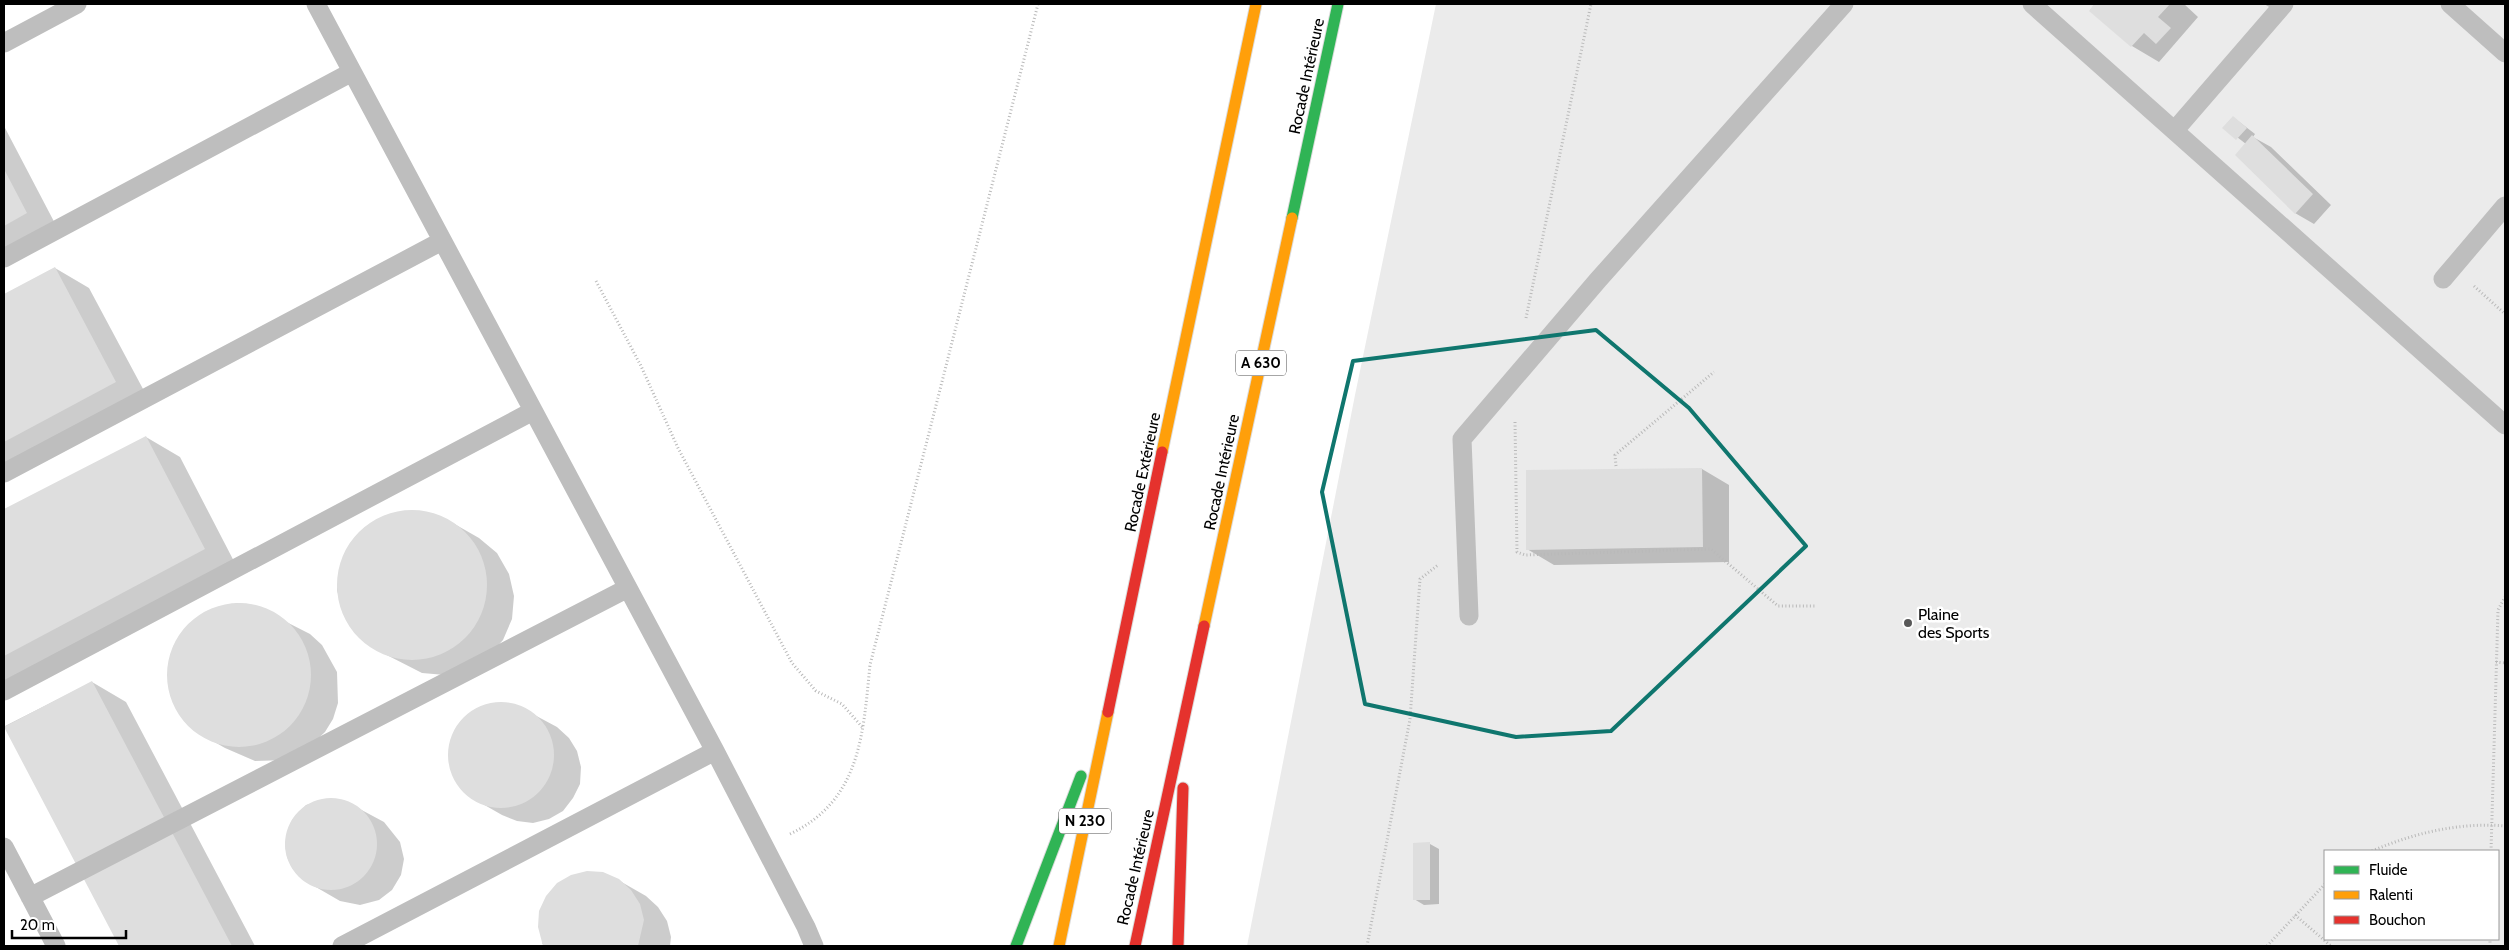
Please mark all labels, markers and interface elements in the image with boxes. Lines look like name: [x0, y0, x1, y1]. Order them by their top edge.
street label: Rocade Intérieure: [1285, 16, 1328, 136]
road number: A 630: [1236, 350, 1286, 376]
street label: Rocade Extérieure: [1121, 411, 1164, 534]
street label: Rocade Intérieure: [1200, 412, 1243, 532]
place label: Plaine des Sports: [1918, 605, 1990, 642]
marker: Plaine des Sports: [1902, 617, 1914, 629]
street label: Rocade Intérieure: [1113, 807, 1158, 927]
road number: N 230: [1059, 808, 1111, 834]
legend: [2324, 850, 2499, 940]
text: Fluide: [2369, 861, 2408, 879]
text: Ralenti: [2369, 886, 2413, 904]
scale bar: [12, 908, 126, 940]
text: Bouchon: [2369, 911, 2426, 929]
text: 20 m: [20, 916, 55, 934]

